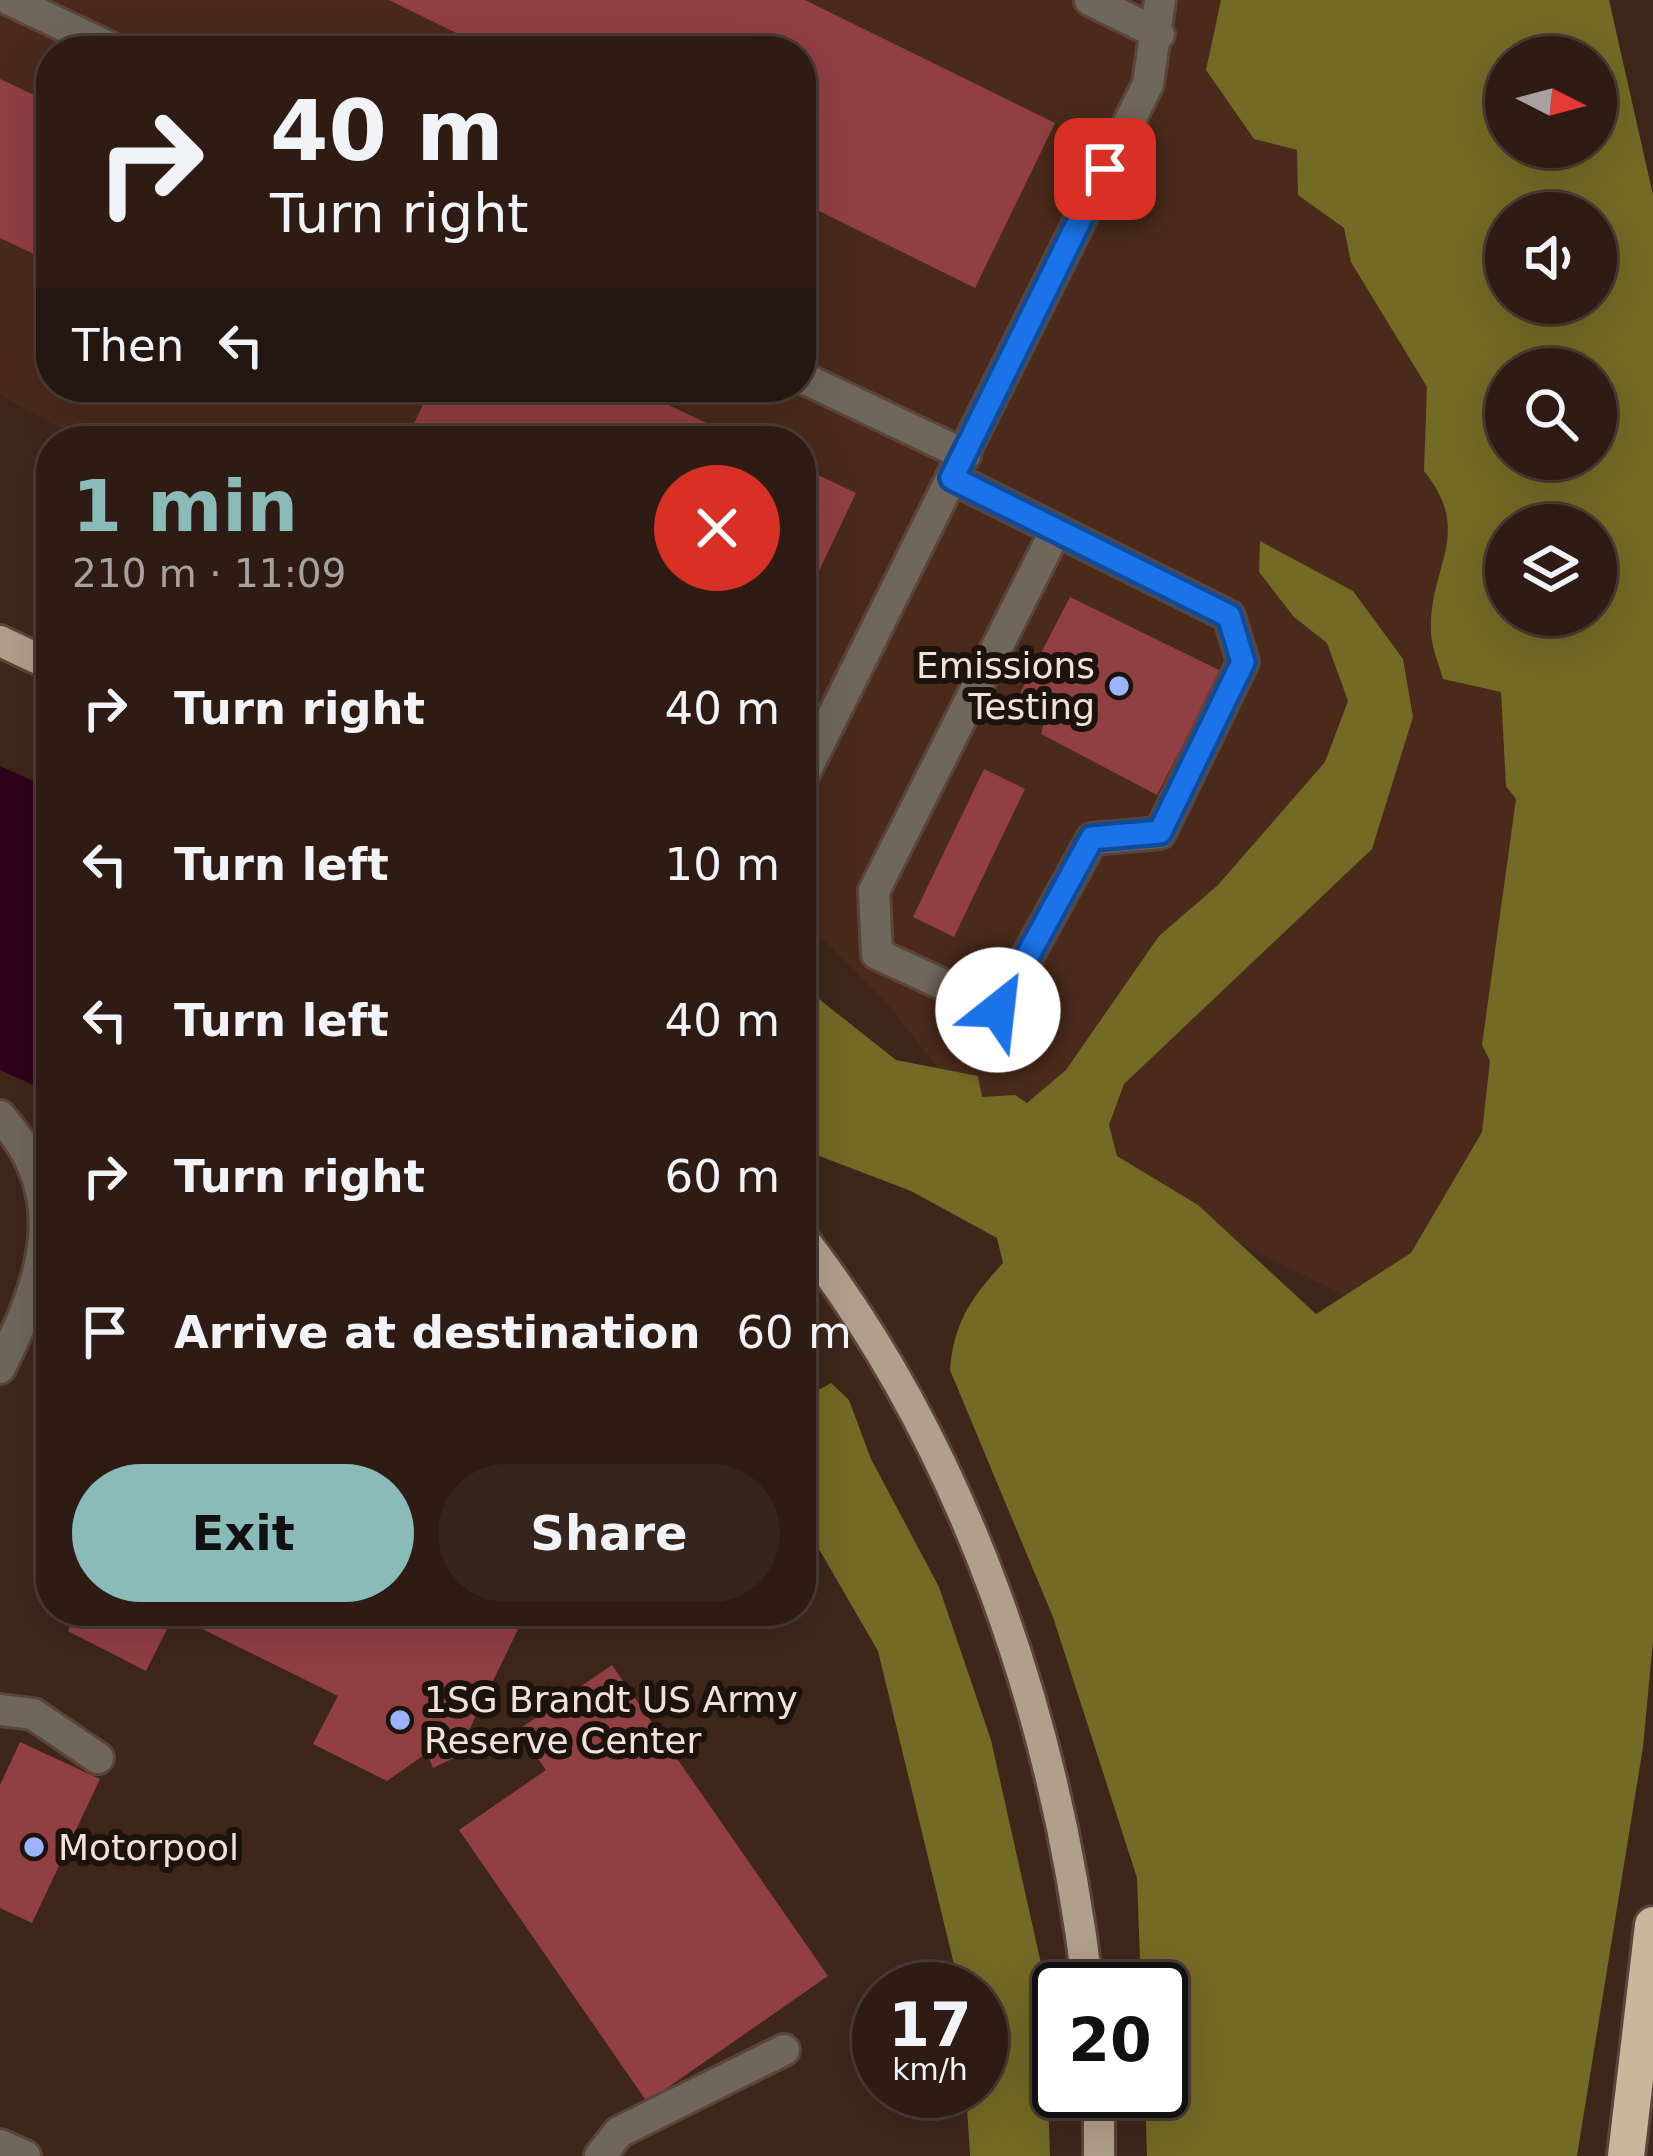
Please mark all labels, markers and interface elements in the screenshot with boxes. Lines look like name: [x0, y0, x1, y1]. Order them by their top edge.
north arrow: [1485, 36, 1617, 168]
map controls: [1485, 36, 1617, 636]
text: 40 m: [270, 82, 504, 180]
icon: right: [72, 84, 228, 240]
pin: [1054, 118, 1156, 220]
icon: arrive: [1072, 136, 1138, 202]
text: Turn right: [270, 182, 529, 245]
button: sound: [1485, 192, 1617, 324]
icon: left: [208, 312, 274, 378]
text: Then: [72, 319, 184, 372]
button: search: [1485, 348, 1617, 480]
text: 1 min: [72, 464, 298, 548]
button: close: [654, 465, 780, 591]
button: layers: [1485, 504, 1617, 636]
text: 210 m · 11:09: [72, 551, 346, 596]
place label: Emissions Testing: [916, 645, 1095, 727]
marker: Emissions Testing: [1106, 673, 1132, 699]
icon: right: [72, 675, 138, 741]
text: Turn right: [174, 682, 425, 735]
text: 40 m: [665, 682, 780, 735]
icon: left: [72, 831, 138, 897]
text: Turn left: [174, 838, 389, 891]
text: 10 m: [665, 838, 780, 891]
position arrow: [935, 947, 1061, 1073]
icon: left: [72, 987, 138, 1053]
text: Turn left: [174, 994, 389, 1047]
text: 40 m: [665, 994, 780, 1047]
icon: right: [72, 1143, 138, 1209]
text: Turn right: [174, 1150, 425, 1203]
text: 60 m: [665, 1150, 780, 1203]
icon: arrive: [72, 1299, 138, 1365]
text: Arrive at destination: [174, 1306, 700, 1359]
text: 60 m: [736, 1306, 852, 1359]
button: Exit: [72, 1464, 414, 1602]
button: Share: [438, 1464, 780, 1602]
place label: 1SG Brandt US Army Reserve Center: [424, 1679, 798, 1761]
marker: 1SG Brandt US Army Reserve Center: [387, 1707, 413, 1733]
place label: Motorpool: [58, 1827, 239, 1868]
marker: Motorpool: [21, 1834, 47, 1860]
speed limit sign: 20: [1032, 1962, 1188, 2118]
text: 17: [888, 1990, 972, 2060]
text: km/h: [892, 2052, 968, 2087]

